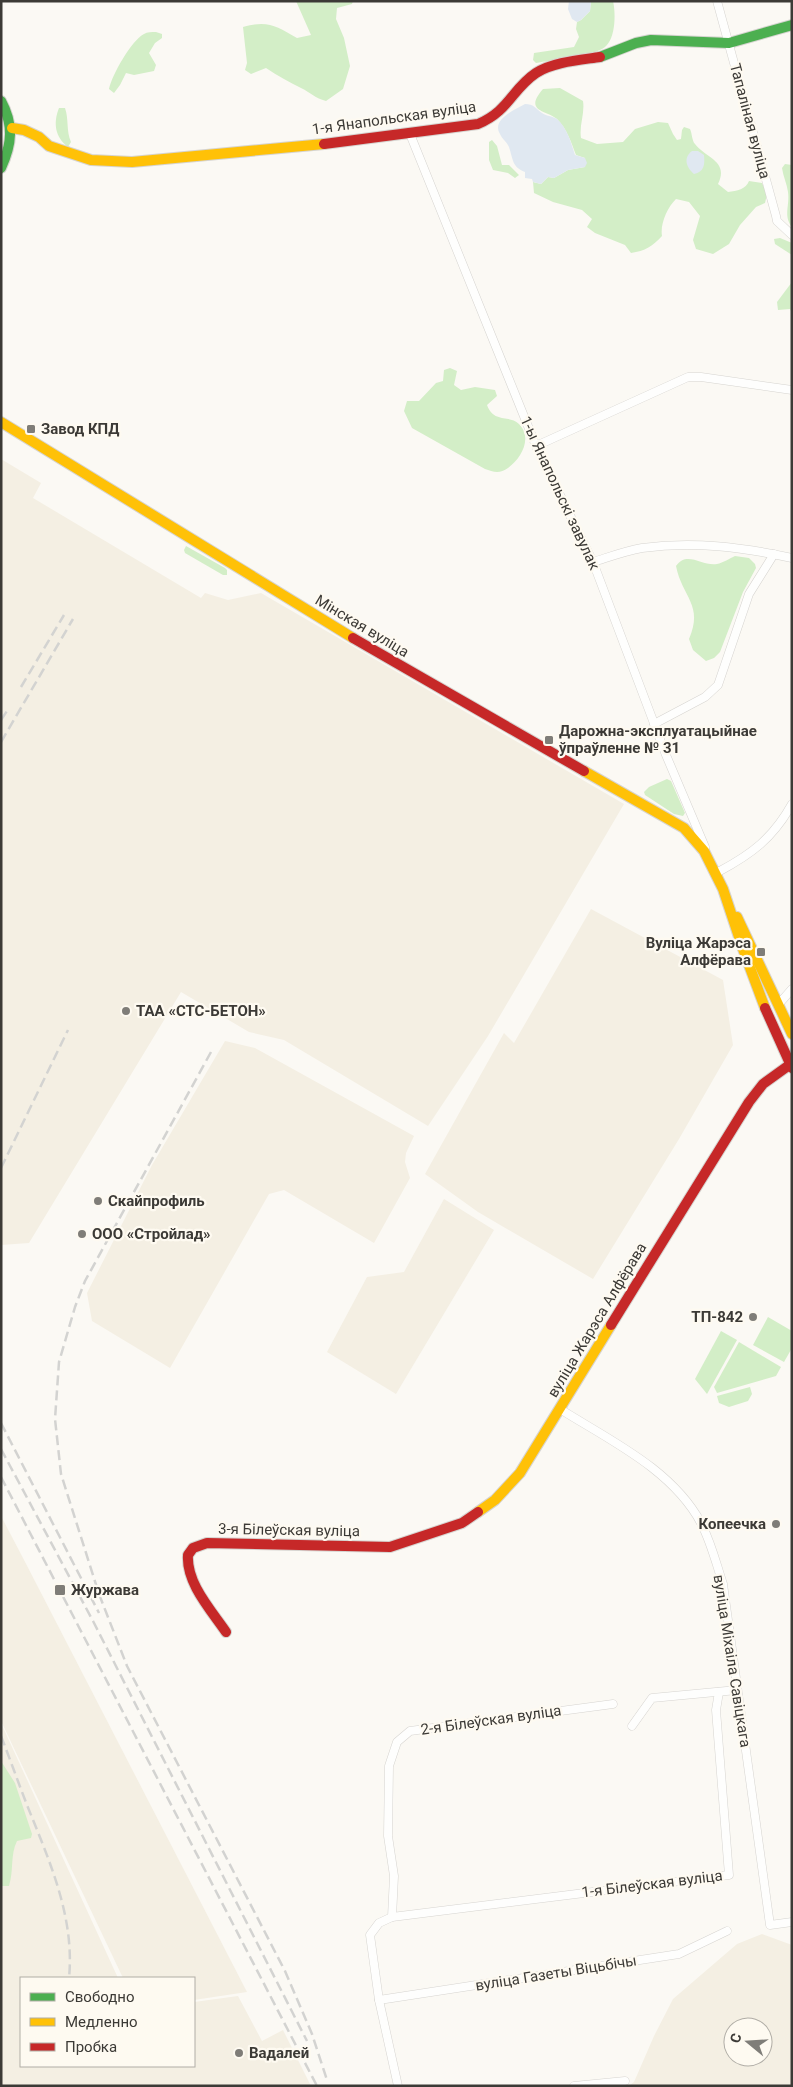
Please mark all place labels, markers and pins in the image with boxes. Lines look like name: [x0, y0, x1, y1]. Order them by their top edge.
place label: Завод КПД: [41, 420, 119, 438]
marker: Завод КПД: [25, 423, 37, 435]
place label: Дарожна-эксплуатацыйнае ўпраўленне № 31: [559, 722, 757, 757]
marker: Дарожна-эксплуатацыйнае ўпраўленне № 31: [543, 734, 555, 746]
place label: Вуліца Жарэса Алфёрава: [646, 934, 751, 969]
marker: Вуліца Жарэса Алфёрава: [755, 946, 767, 958]
place label: ТАА «СТС-БЕТОН»: [136, 1002, 266, 1020]
marker: ТАА «СТС-БЕТОН»: [120, 1005, 132, 1017]
place label: Скайпрофиль: [108, 1192, 205, 1210]
marker: Скайпрофиль: [92, 1195, 104, 1207]
place label: ООО «Стройлад»: [92, 1225, 211, 1243]
marker: ООО «Стройлад»: [76, 1228, 88, 1240]
place label: ТП-842: [691, 1308, 743, 1326]
marker: ТП-842: [747, 1311, 759, 1323]
place label: Копеечка: [699, 1515, 766, 1533]
marker: Копеечка: [770, 1518, 782, 1530]
place label: Журжава: [71, 1581, 139, 1599]
marker: Журжава: [53, 1583, 67, 1597]
place label: Вадалей: [249, 2044, 309, 2062]
marker: Вадалей: [233, 2047, 245, 2059]

